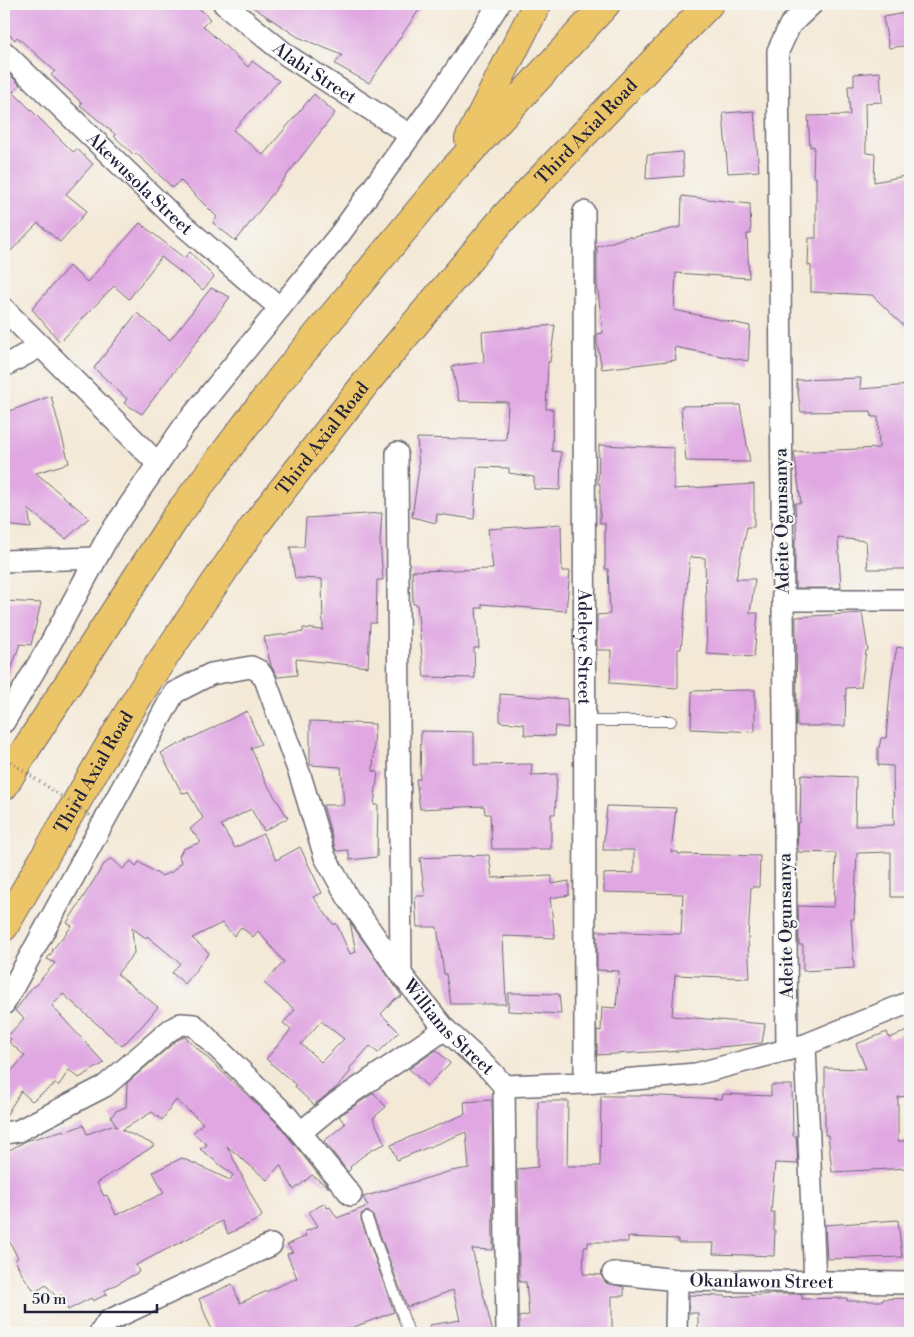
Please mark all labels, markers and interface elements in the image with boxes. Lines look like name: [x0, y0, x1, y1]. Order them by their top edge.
street label: Alabi Street: [267, 36, 361, 109]
street label: Third Axial Road: [530, 73, 643, 189]
street label: Akewusola Street: [81, 127, 198, 240]
street label: Third Axial Road: [271, 376, 374, 500]
street label: Adeite Ogunsanya: [769, 447, 795, 595]
street label: Adeleye Street: [573, 588, 596, 706]
street label: Third Axial Road: [49, 706, 139, 838]
street label: Adeite Ogunsanya: [773, 852, 799, 1000]
street label: Williams Street: [397, 973, 500, 1080]
street label: Okanlawon Street: [689, 1269, 834, 1294]
scale bar: [25, 1282, 158, 1314]
text: 50 m: [32, 1290, 66, 1309]

